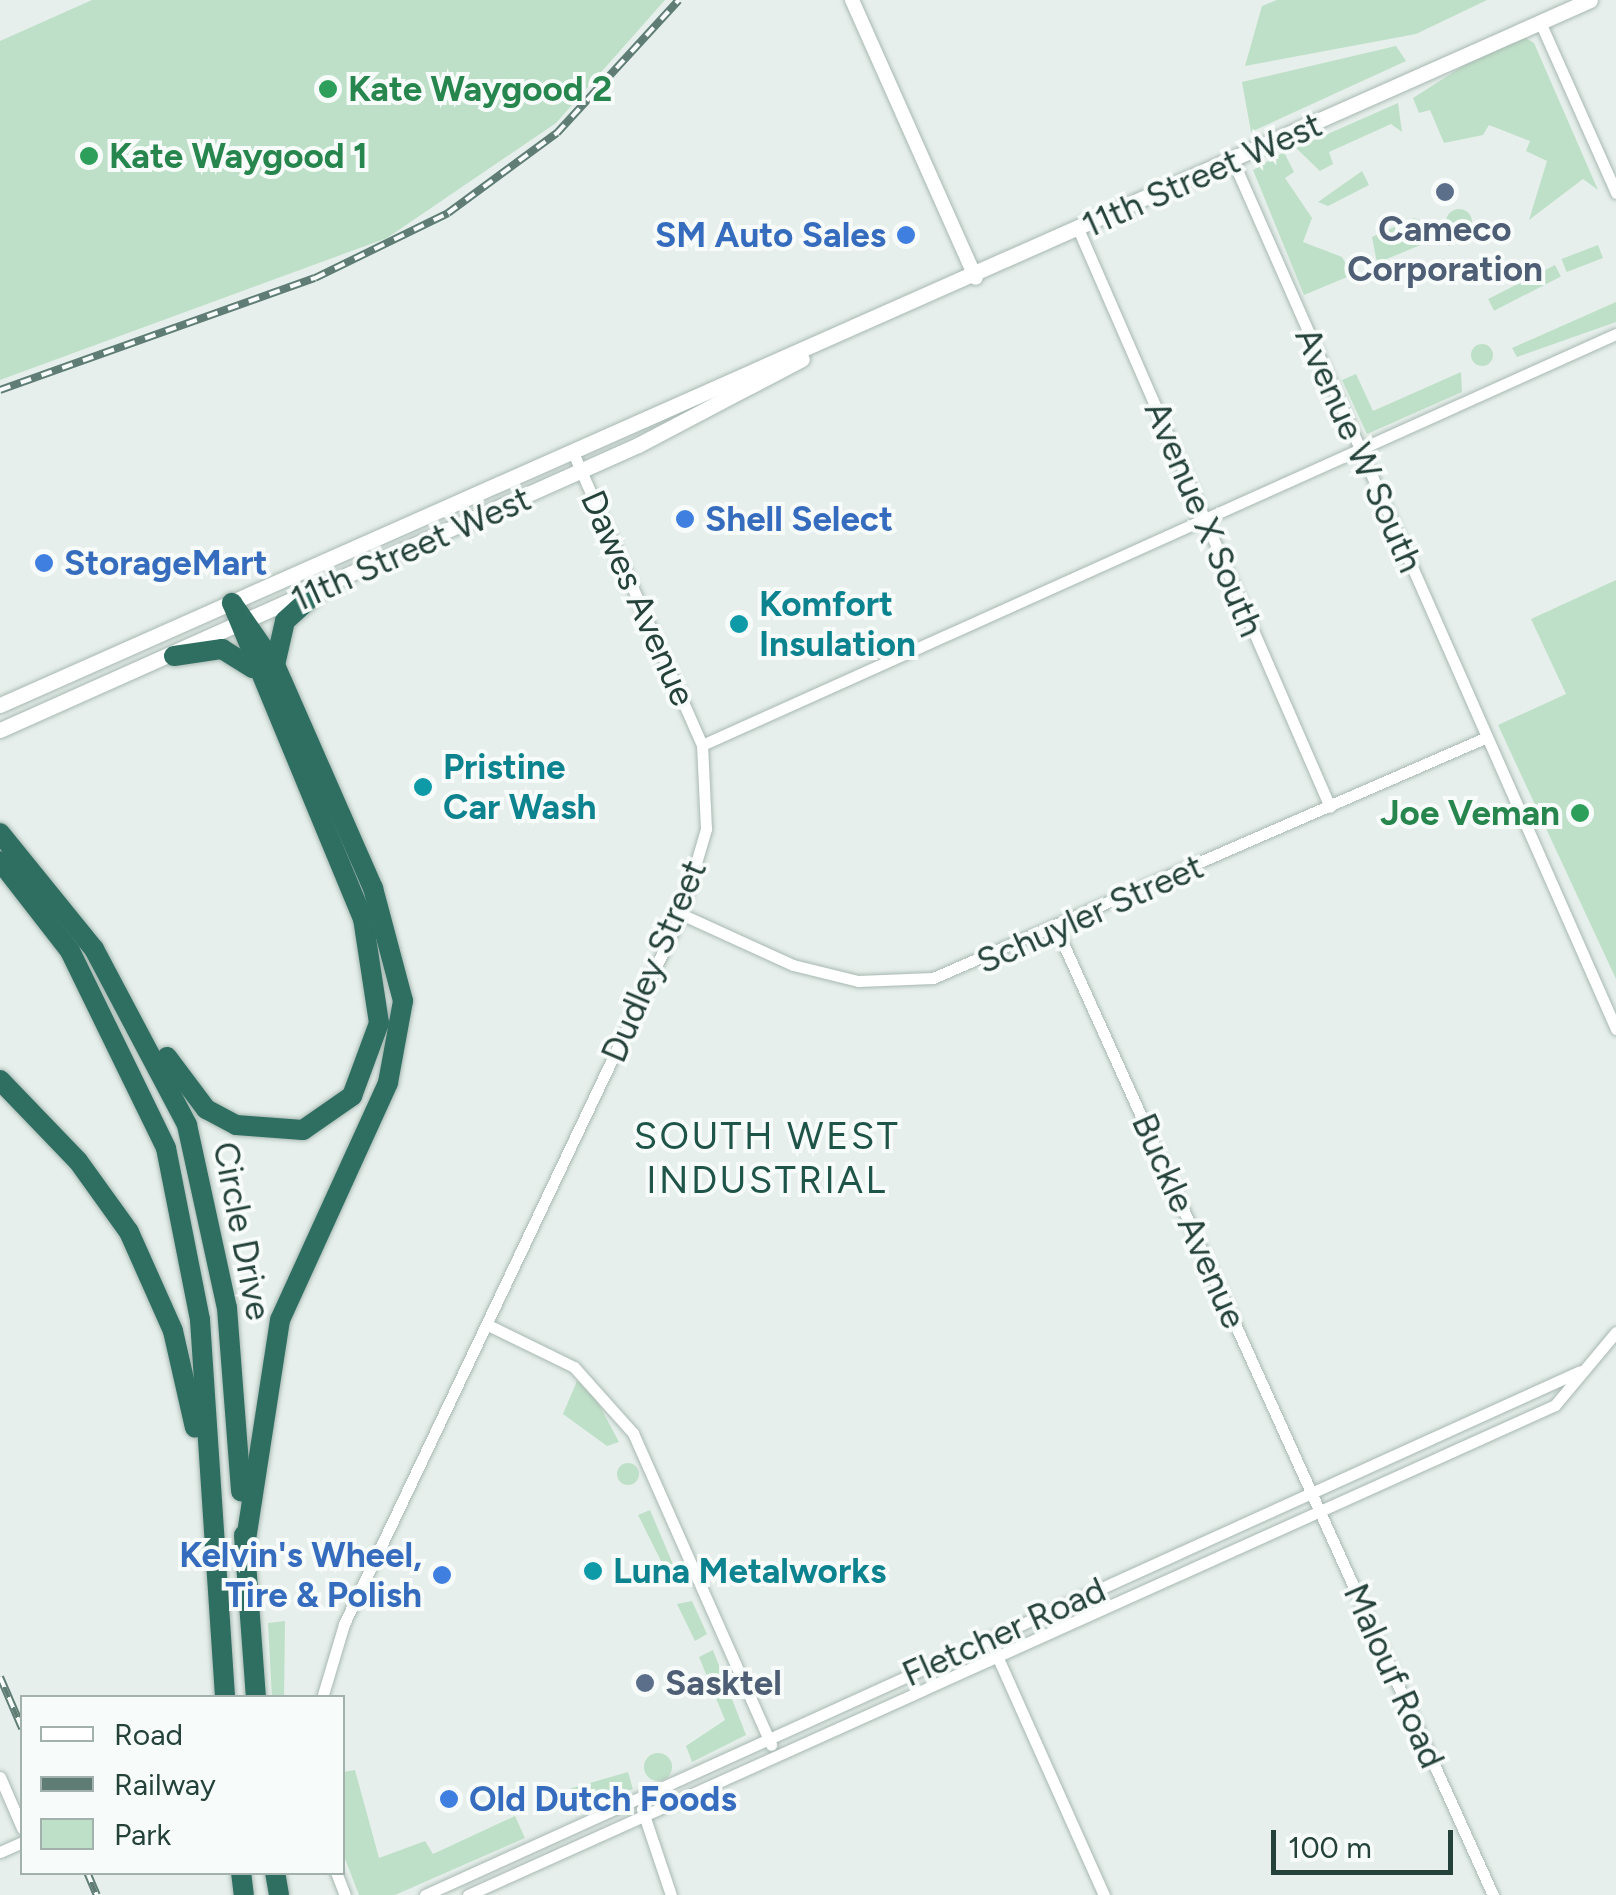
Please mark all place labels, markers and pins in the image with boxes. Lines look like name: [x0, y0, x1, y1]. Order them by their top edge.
place label: Kate Waygood 2: [348, 68, 612, 110]
marker: Kate Waygood 2: [317, 78, 339, 100]
place label: Kate Waygood 1: [109, 135, 368, 177]
marker: Kate Waygood 1: [78, 145, 100, 167]
marker: Cameco Corporation: [1434, 181, 1456, 203]
place label: Cameco Corporation: [1347, 208, 1543, 290]
place label: SM Auto Sales: [655, 214, 886, 256]
marker: SM Auto Sales: [895, 224, 917, 246]
place label: Shell Select: [705, 498, 893, 540]
marker: Shell Select: [674, 508, 696, 530]
place label: StorageMart: [64, 542, 268, 584]
marker: StorageMart: [33, 552, 55, 574]
place label: Komfort Insulation: [759, 583, 916, 665]
marker: Komfort Insulation: [728, 613, 750, 635]
place label: Pristine Car Wash: [443, 746, 597, 828]
marker: Pristine Car Wash: [412, 776, 434, 798]
place label: Joe Veman: [1380, 792, 1560, 834]
marker: Joe Veman: [1569, 802, 1591, 824]
place label: Kelvin's Wheel, Tire & Polish: [179, 1534, 422, 1616]
place label: Luna Metalworks: [613, 1550, 886, 1592]
marker: Luna Metalworks: [582, 1560, 604, 1582]
marker: Kelvin's Wheel, Tire & Polish: [431, 1564, 453, 1586]
place label: Sasktel: [665, 1662, 782, 1704]
marker: Sasktel: [634, 1672, 656, 1694]
place label: Old Dutch Foods: [469, 1778, 737, 1820]
marker: Old Dutch Foods: [438, 1788, 460, 1810]

